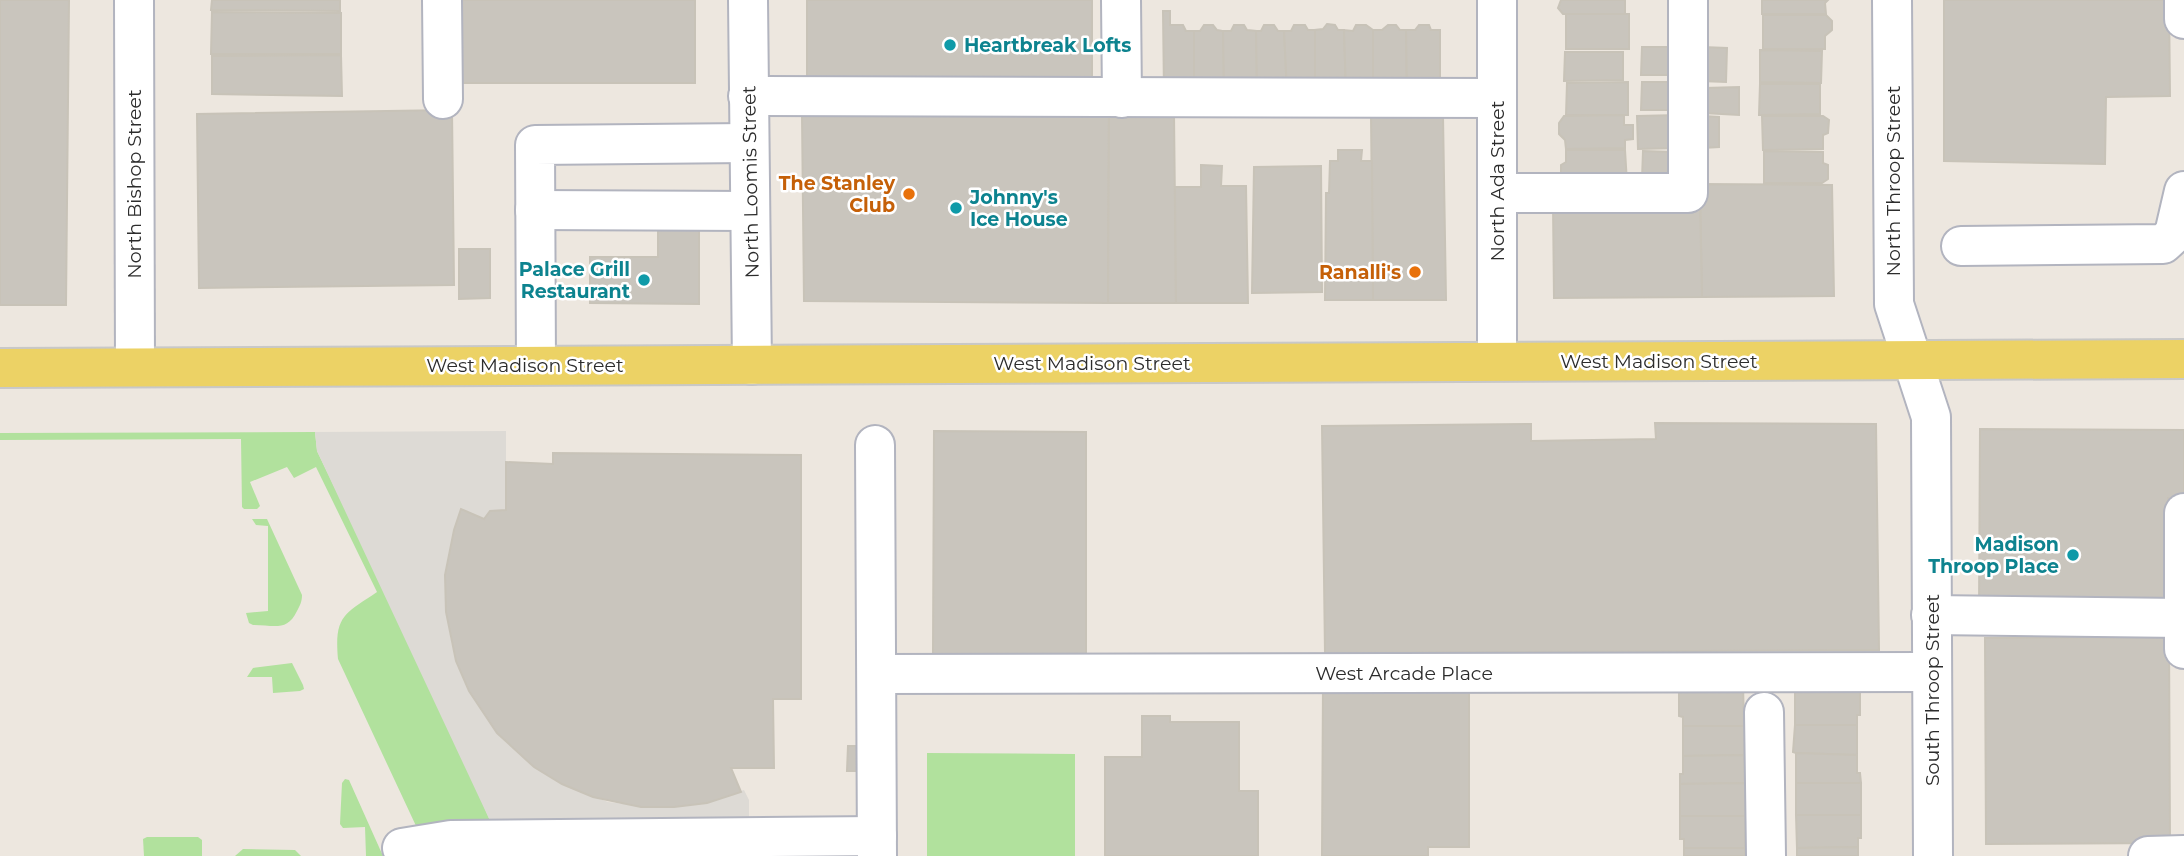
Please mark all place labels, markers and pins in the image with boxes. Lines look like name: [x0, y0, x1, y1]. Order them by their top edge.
place label: Heartbreak Lofts: [964, 34, 1131, 57]
marker: Heartbreak Lofts: [942, 37, 958, 53]
place label: The Stanley Club: [779, 172, 896, 217]
marker: The Stanley Club: [901, 186, 917, 202]
place label: Johnny's Ice House: [969, 186, 1068, 231]
marker: Johnny's Ice House: [948, 200, 964, 216]
place label: Palace Grill Restaurant: [519, 258, 630, 303]
place label: Ranalli's: [1319, 261, 1401, 284]
marker: Ranalli's: [1407, 264, 1423, 280]
marker: Palace Grill Restaurant: [636, 272, 652, 288]
place label: Madison Throop Place: [1928, 533, 2059, 578]
marker: Madison Throop Place: [2065, 547, 2081, 563]

